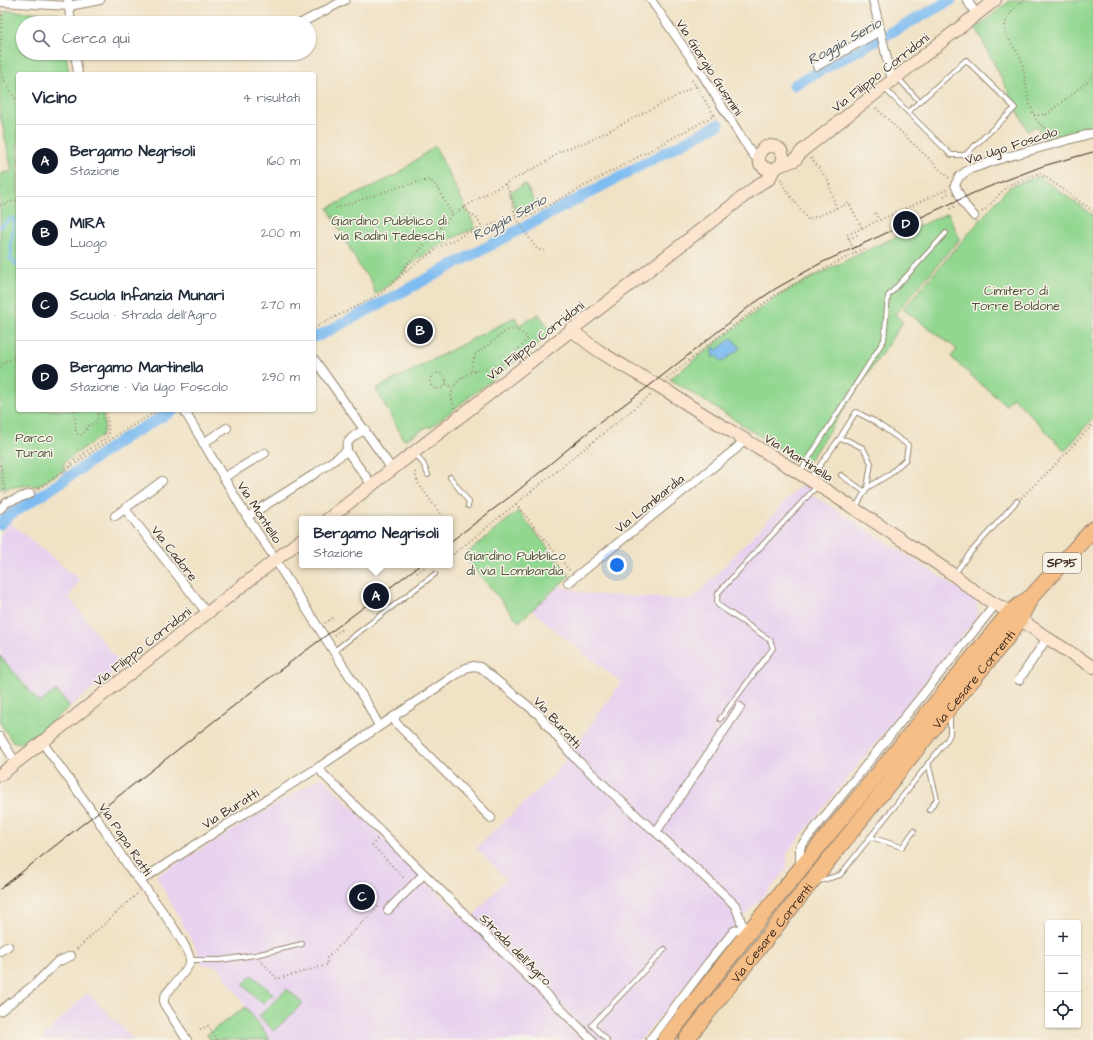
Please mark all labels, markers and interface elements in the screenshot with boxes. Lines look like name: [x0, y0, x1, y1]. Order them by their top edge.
water label: Roggia Serio: [804, 13, 886, 70]
search box: [16, 16, 316, 60]
street label: Via Giorgio Gusmini: [670, 16, 747, 120]
icon: search: [30, 27, 52, 49]
text: Cerca qui: [62, 28, 130, 49]
street label: Via Filippo Corridoni: [828, 29, 933, 117]
text: Vicino: [32, 86, 77, 110]
text: 4 risultati: [243, 89, 300, 107]
street label: Via Ugo Foscolo: [963, 122, 1061, 170]
text: Bergamo Negrisoli: [70, 141, 195, 162]
text: A: [41, 152, 49, 170]
text: 160 m: [267, 152, 300, 170]
text: Stazione: [70, 162, 119, 180]
water label: Roggia Serio: [469, 189, 551, 246]
pin: D: [893, 209, 919, 239]
park label: Giardino Pubblico di via Radini Tedeschi: [331, 212, 447, 245]
text: MIRA: [70, 213, 105, 234]
text: B: [40, 224, 50, 242]
text: 200 m: [261, 224, 300, 242]
text: Luogo: [70, 234, 107, 252]
park label: Cimitero di Torre Boldone: [972, 282, 1060, 315]
text: Scuola Infanzia Munari: [70, 285, 224, 306]
text: C: [40, 296, 50, 314]
text: 270 m: [261, 296, 300, 314]
street label: Via Filippo Corridoni: [483, 297, 588, 385]
text: Scuola · Strada dell'Agro: [70, 306, 217, 324]
pin: B: [407, 316, 433, 346]
text: Bergamo Martinella: [70, 357, 203, 378]
text: D: [41, 368, 49, 386]
text: 290 m: [262, 368, 300, 386]
text: Stazione · Via Ugo Foscolo: [70, 378, 228, 396]
park label: Parco Turani: [15, 429, 53, 462]
street label: Via Martinella: [761, 430, 837, 486]
street label: Via Lombardia: [611, 470, 689, 537]
street label: Via Montello: [232, 478, 286, 547]
popup: [299, 516, 453, 568]
street label: Via Cadore: [147, 522, 202, 585]
text: Bergamo Negrisoli: [314, 523, 438, 544]
text: Stazione: [314, 544, 363, 562]
park label: Giardino Pubblico di via Lombardia: [464, 547, 566, 580]
road number: SP35: [1043, 553, 1081, 573]
your location: [607, 555, 627, 575]
pin: A: [363, 581, 389, 611]
street label: Via Filippo Corridoni: [90, 603, 195, 691]
street label: Via Cesare Correnti: [928, 627, 1020, 733]
street label: Via Buratti: [529, 693, 585, 753]
street label: Via Buratti: [199, 784, 262, 833]
street label: Via Papa Ratti: [94, 800, 156, 880]
street label: Via Cesare Correnti: [727, 880, 817, 987]
pin: C: [349, 882, 375, 912]
street label: Strada dell'Agro: [475, 910, 556, 991]
map controls: [1045, 920, 1081, 1028]
button: +: [1045, 920, 1081, 956]
button: −: [1045, 956, 1081, 992]
button: locate: [1045, 992, 1081, 1028]

